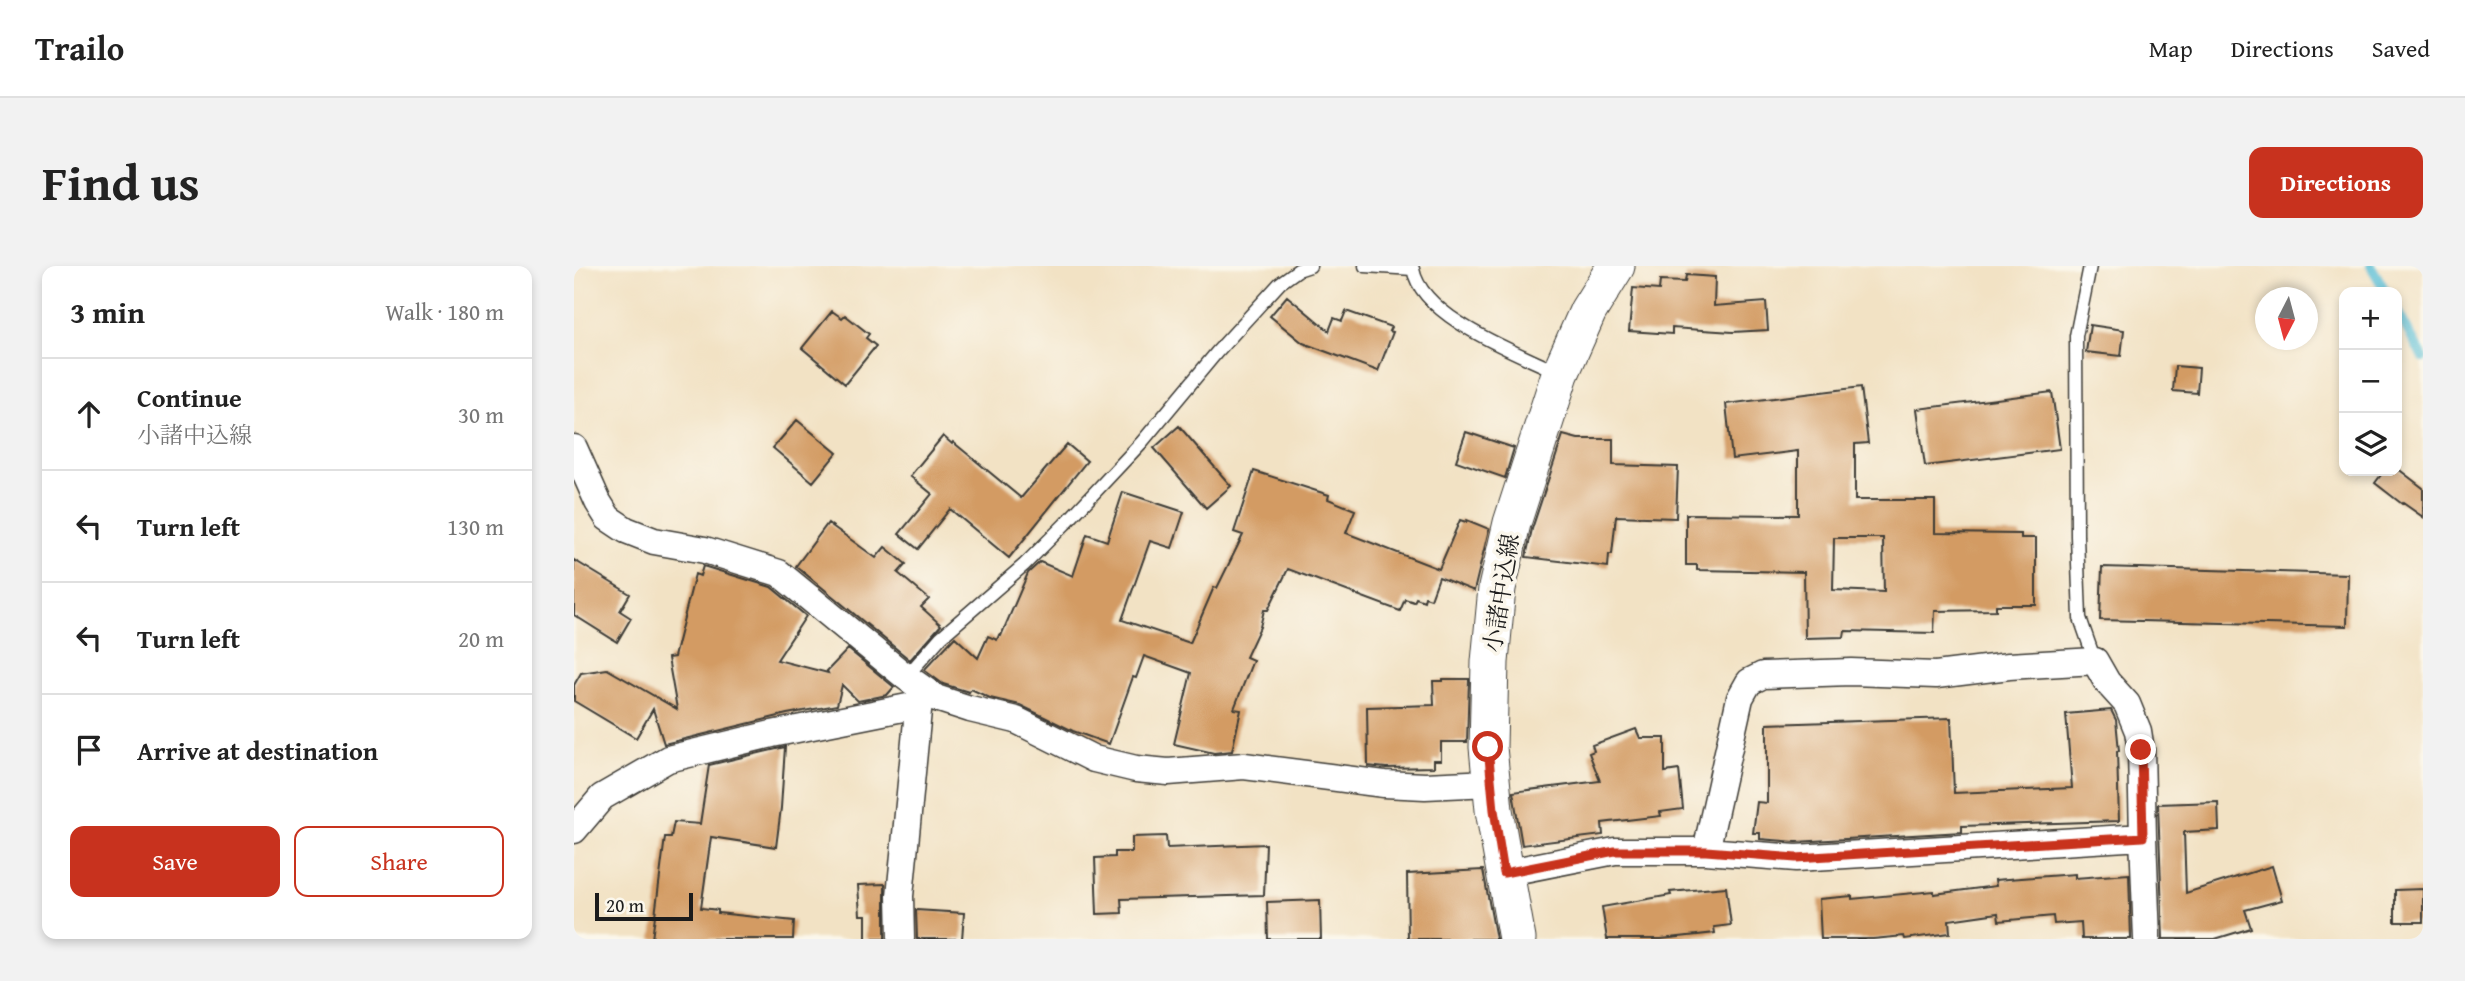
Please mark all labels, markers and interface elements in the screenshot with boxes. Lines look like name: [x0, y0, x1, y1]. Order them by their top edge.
text: Trailo: [35, 24, 124, 72]
text: Map: [2149, 31, 2193, 66]
text: Directions: [2231, 31, 2334, 66]
text: Saved: [2372, 31, 2430, 66]
text: Find us: [42, 146, 200, 218]
button: Directions: [2249, 147, 2423, 218]
north arrow: [2255, 287, 2318, 350]
map controls: [2339, 287, 2402, 476]
button: +: [2339, 287, 2402, 350]
text: 3 min: [70, 290, 145, 334]
text: Walk · 180 m: [385, 295, 504, 328]
button: −: [2339, 350, 2402, 413]
text: Continue: [137, 378, 242, 417]
icon: ahead: [70, 395, 108, 433]
text: 30 m: [458, 398, 504, 431]
button: layers: [2339, 413, 2402, 476]
text: 小諸中込線: [137, 418, 252, 451]
icon: left: [70, 507, 108, 545]
text: Turn left: [137, 507, 240, 546]
text: 130 m: [447, 510, 504, 543]
street label: 小諸中込線: [1474, 531, 1528, 655]
icon: left: [70, 619, 108, 657]
text: Turn left: [137, 619, 240, 658]
text: 20 m: [458, 622, 504, 655]
icon: arrive: [70, 731, 108, 769]
text: Arrive at destination: [137, 731, 378, 770]
route start: [1472, 731, 1503, 762]
route end: [2125, 734, 2156, 765]
button: Save: [70, 826, 280, 897]
button: Share: [294, 826, 504, 897]
scale bar: [595, 890, 693, 922]
text: 20 m: [606, 891, 644, 919]

